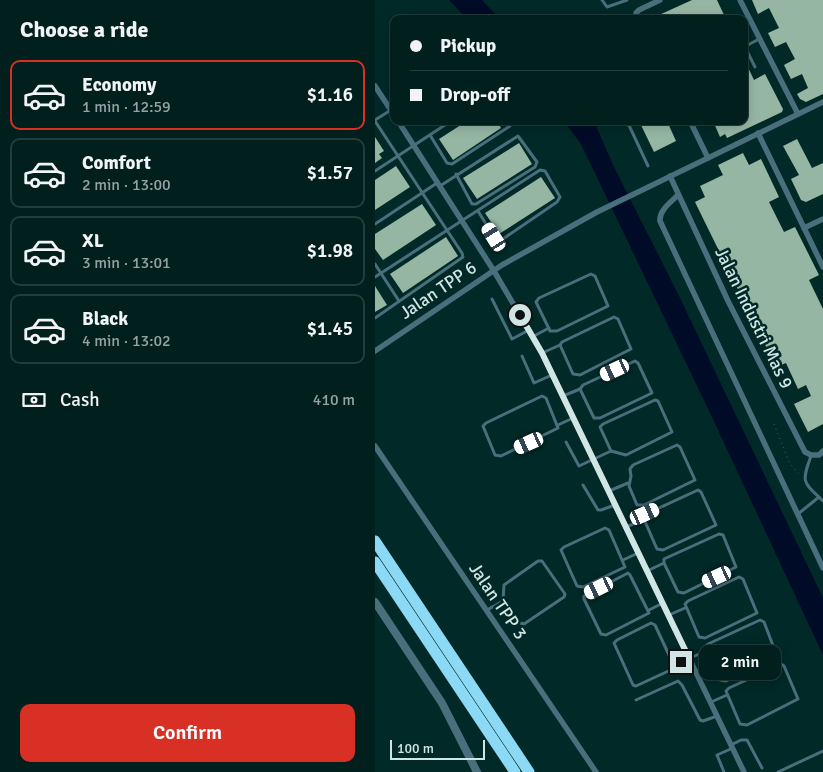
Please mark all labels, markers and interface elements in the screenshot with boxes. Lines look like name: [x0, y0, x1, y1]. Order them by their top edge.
text: Choose a ride: [20, 16, 148, 43]
text: Pickup: [440, 34, 496, 58]
icon: car: [22, 73, 67, 118]
text: Economy: [82, 73, 156, 97]
text: $1.16: [307, 83, 353, 107]
text: Drop-off: [440, 83, 510, 107]
text: 1 min · 12:59: [82, 97, 171, 117]
icon: car: [22, 151, 67, 196]
text: Comfort: [82, 151, 151, 175]
text: $1.57: [307, 161, 353, 185]
text: 2 min · 13:00: [82, 175, 171, 195]
car: [479, 220, 508, 254]
icon: car: [22, 229, 67, 274]
text: XL: [82, 229, 104, 253]
text: $1.98: [307, 239, 353, 263]
street label: Jalan Industri Mas 9: [710, 244, 798, 392]
text: 3 min · 13:01: [82, 253, 171, 273]
street label: Jalan TPP 6: [395, 256, 481, 324]
route start: [509, 304, 531, 326]
icon: car: [22, 307, 67, 352]
text: Black: [82, 307, 128, 331]
text: $1.45: [307, 317, 353, 341]
text: 4 min · 13:02: [82, 331, 171, 351]
car: [598, 357, 631, 383]
icon: cash: [20, 386, 48, 414]
text: Cash: [60, 388, 100, 412]
text: 410 m: [313, 390, 355, 410]
car: [512, 430, 545, 456]
car: [628, 501, 661, 527]
street label: Jalan TPP 3: [464, 558, 532, 644]
car: [700, 564, 733, 590]
car: [582, 575, 615, 601]
callout: 2 min: [699, 644, 781, 680]
route end: [670, 651, 692, 673]
text: 2 min: [721, 652, 759, 672]
button: Confirm: [20, 704, 355, 762]
scale bar: [390, 737, 485, 760]
text: 100 m: [397, 740, 434, 757]

